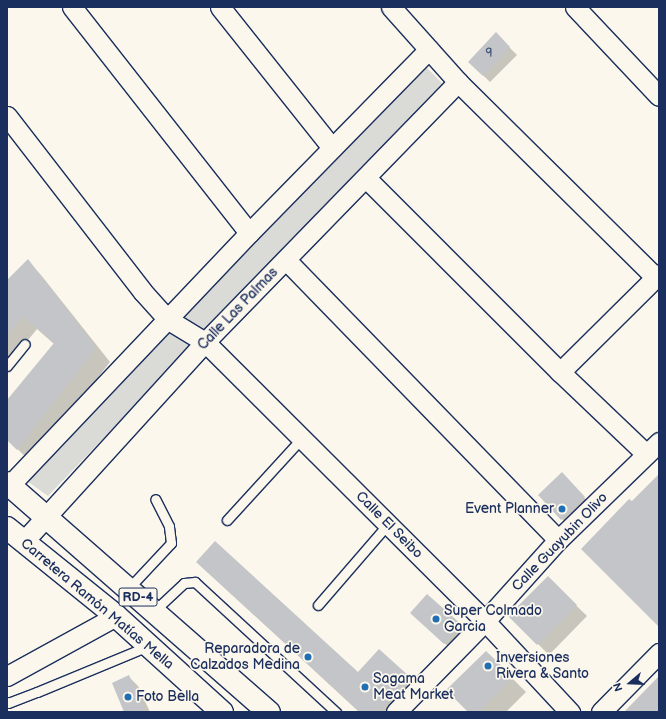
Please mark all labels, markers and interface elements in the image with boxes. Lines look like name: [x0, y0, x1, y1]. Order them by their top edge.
house number: 9: [486, 47, 492, 61]
street label: Calle Las Palmas: [194, 264, 282, 354]
street label: Calle El Seibo: [352, 488, 426, 562]
street label: Calle Guayubin Olivo: [509, 489, 611, 595]
place label: Event Planner: [465, 501, 554, 517]
marker: Event Planner: [557, 504, 567, 514]
street label: Carretera Ramón Matías Mella: [17, 535, 177, 673]
road number: RD-4: [118, 586, 158, 608]
place label: Super Colmado Garcia: [444, 603, 542, 636]
marker: Super Colmado Garcia: [431, 614, 441, 624]
place label: Reparadora de Calzados Medina: [190, 641, 300, 674]
place label: Inversiones Rivera & Santo: [496, 650, 589, 682]
marker: Reparadora de Calzados Medina: [303, 652, 313, 662]
marker: Inversiones Rivera & Santo: [483, 661, 493, 671]
north arrow: [610, 663, 650, 703]
place label: Sagama Meat Market: [373, 671, 454, 704]
text: N: [611, 681, 626, 693]
marker: Sagama Meat Market: [360, 682, 370, 692]
place label: Foto Bella: [136, 689, 199, 705]
marker: Foto Bella: [123, 692, 133, 702]

